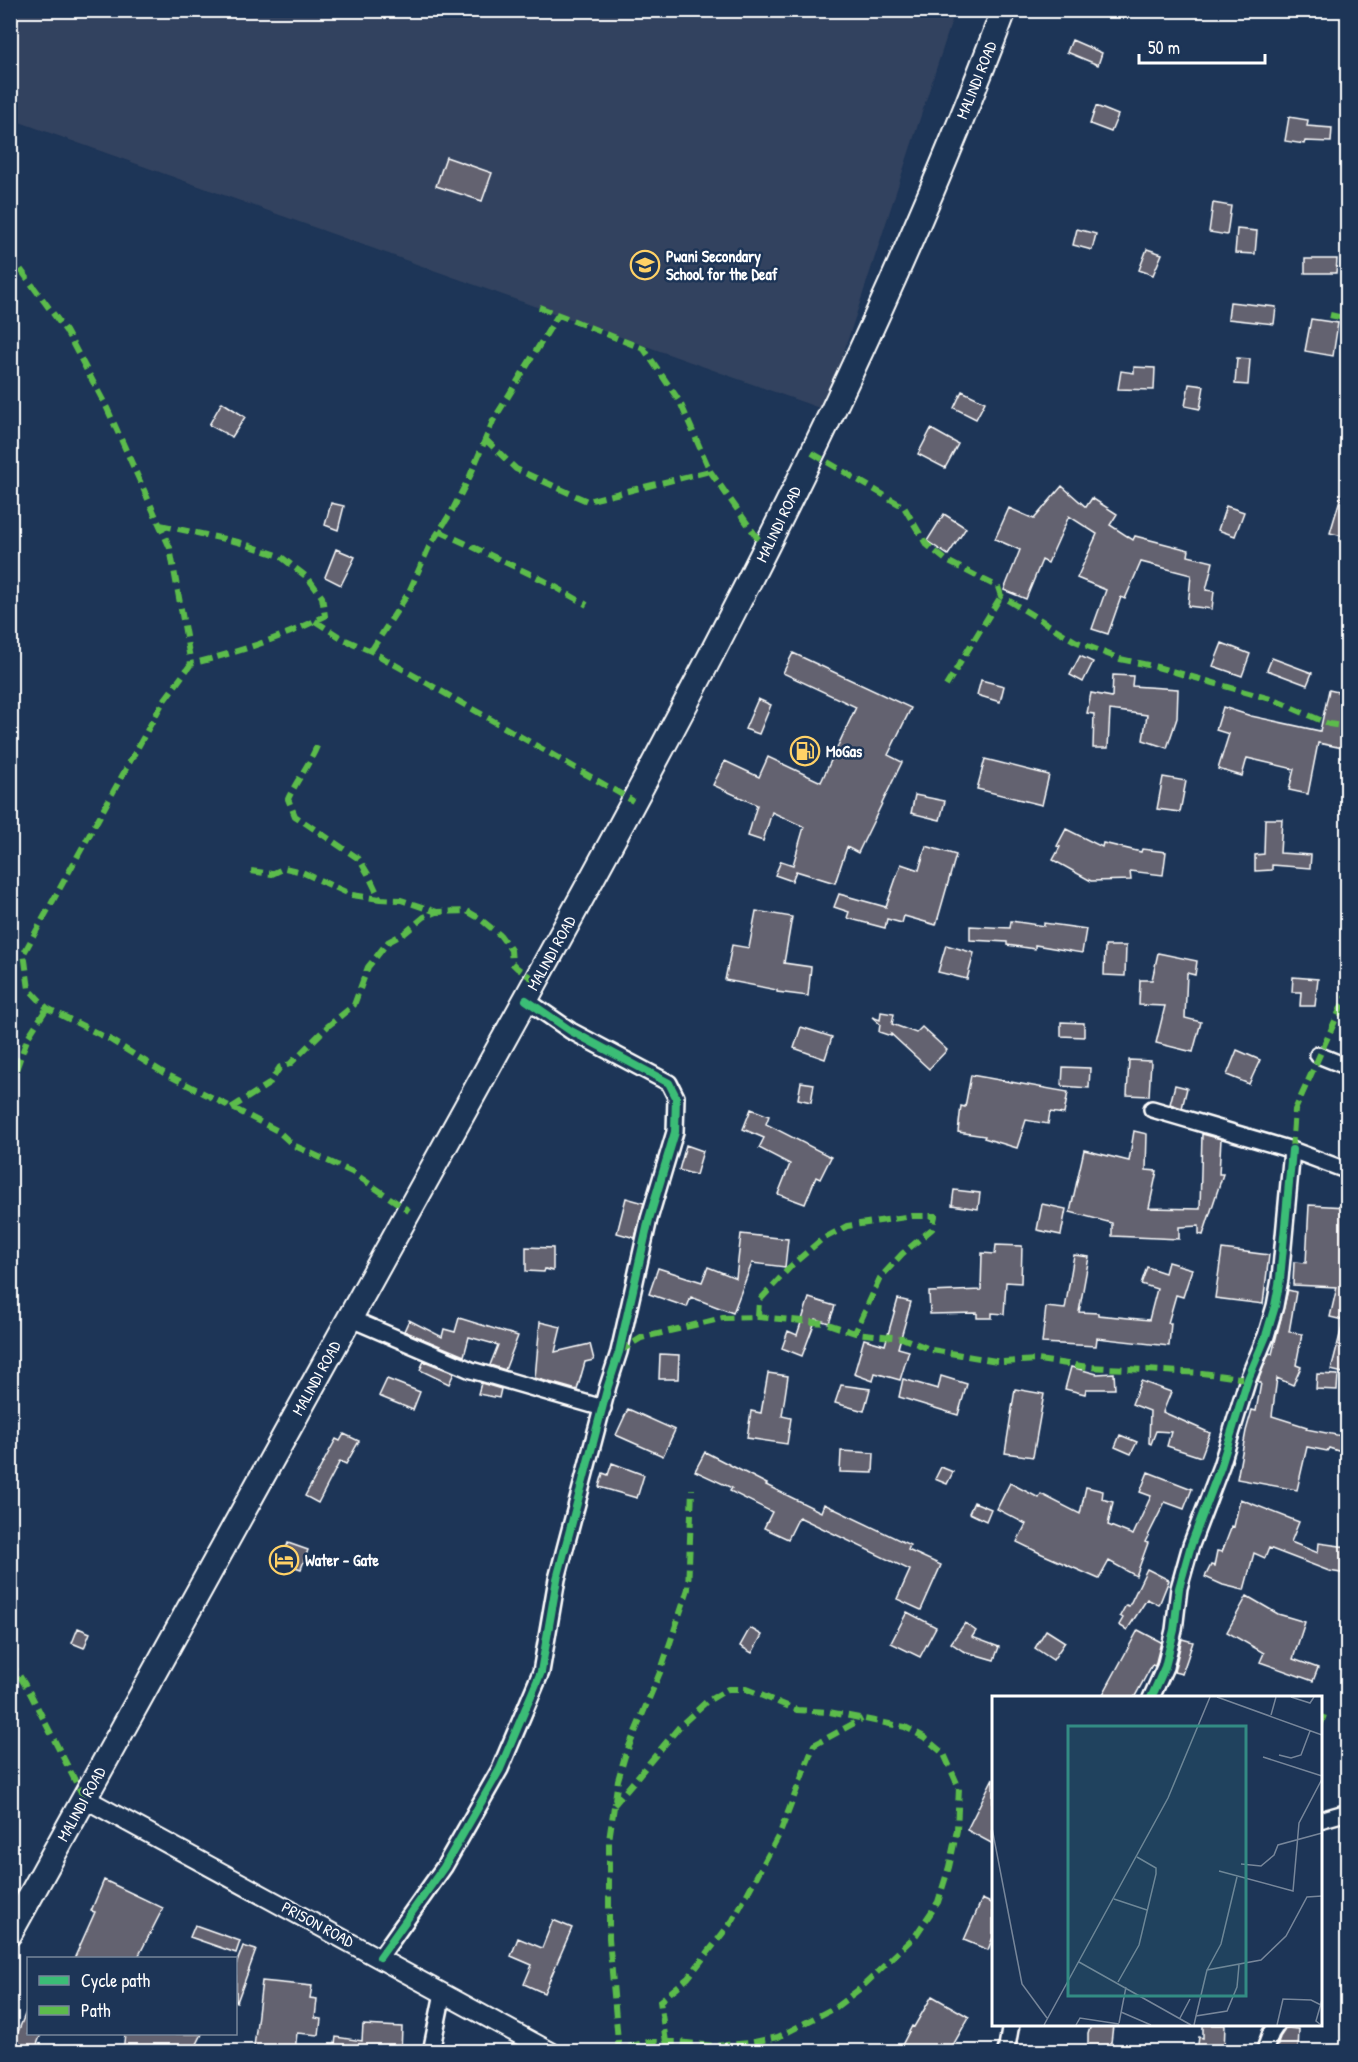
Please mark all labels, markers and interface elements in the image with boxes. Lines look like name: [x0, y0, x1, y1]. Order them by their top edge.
scale bar: [1139, 27, 1265, 65]
text: 50 m: [1148, 35, 1180, 60]
street label: MALINDI ROAD: [950, 37, 1002, 122]
place label: Pwani Secondary School for the Deaf: [666, 245, 778, 285]
school or university icon: Pwani Secondary School for the Deaf: [629, 249, 661, 281]
street label: MALINDI ROAD: [750, 482, 806, 566]
fuel station icon: MoGas: [789, 735, 821, 767]
place label: MoGas: [826, 740, 863, 762]
street label: MALINDI ROAD: [521, 911, 581, 994]
street label: MALINDI ROAD: [286, 1336, 346, 1419]
hotel icon: Water - Gate: [268, 1544, 300, 1576]
place label: Water - Gate: [305, 1549, 379, 1571]
inset map: [992, 1696, 1322, 2026]
street label: MALINDI ROAD: [51, 1762, 111, 1845]
street label: PRISON ROAD: [278, 1896, 358, 1952]
legend: [27, 1957, 237, 2035]
text: Cycle path: [81, 1968, 151, 1993]
text: Path: [81, 1998, 111, 2023]

